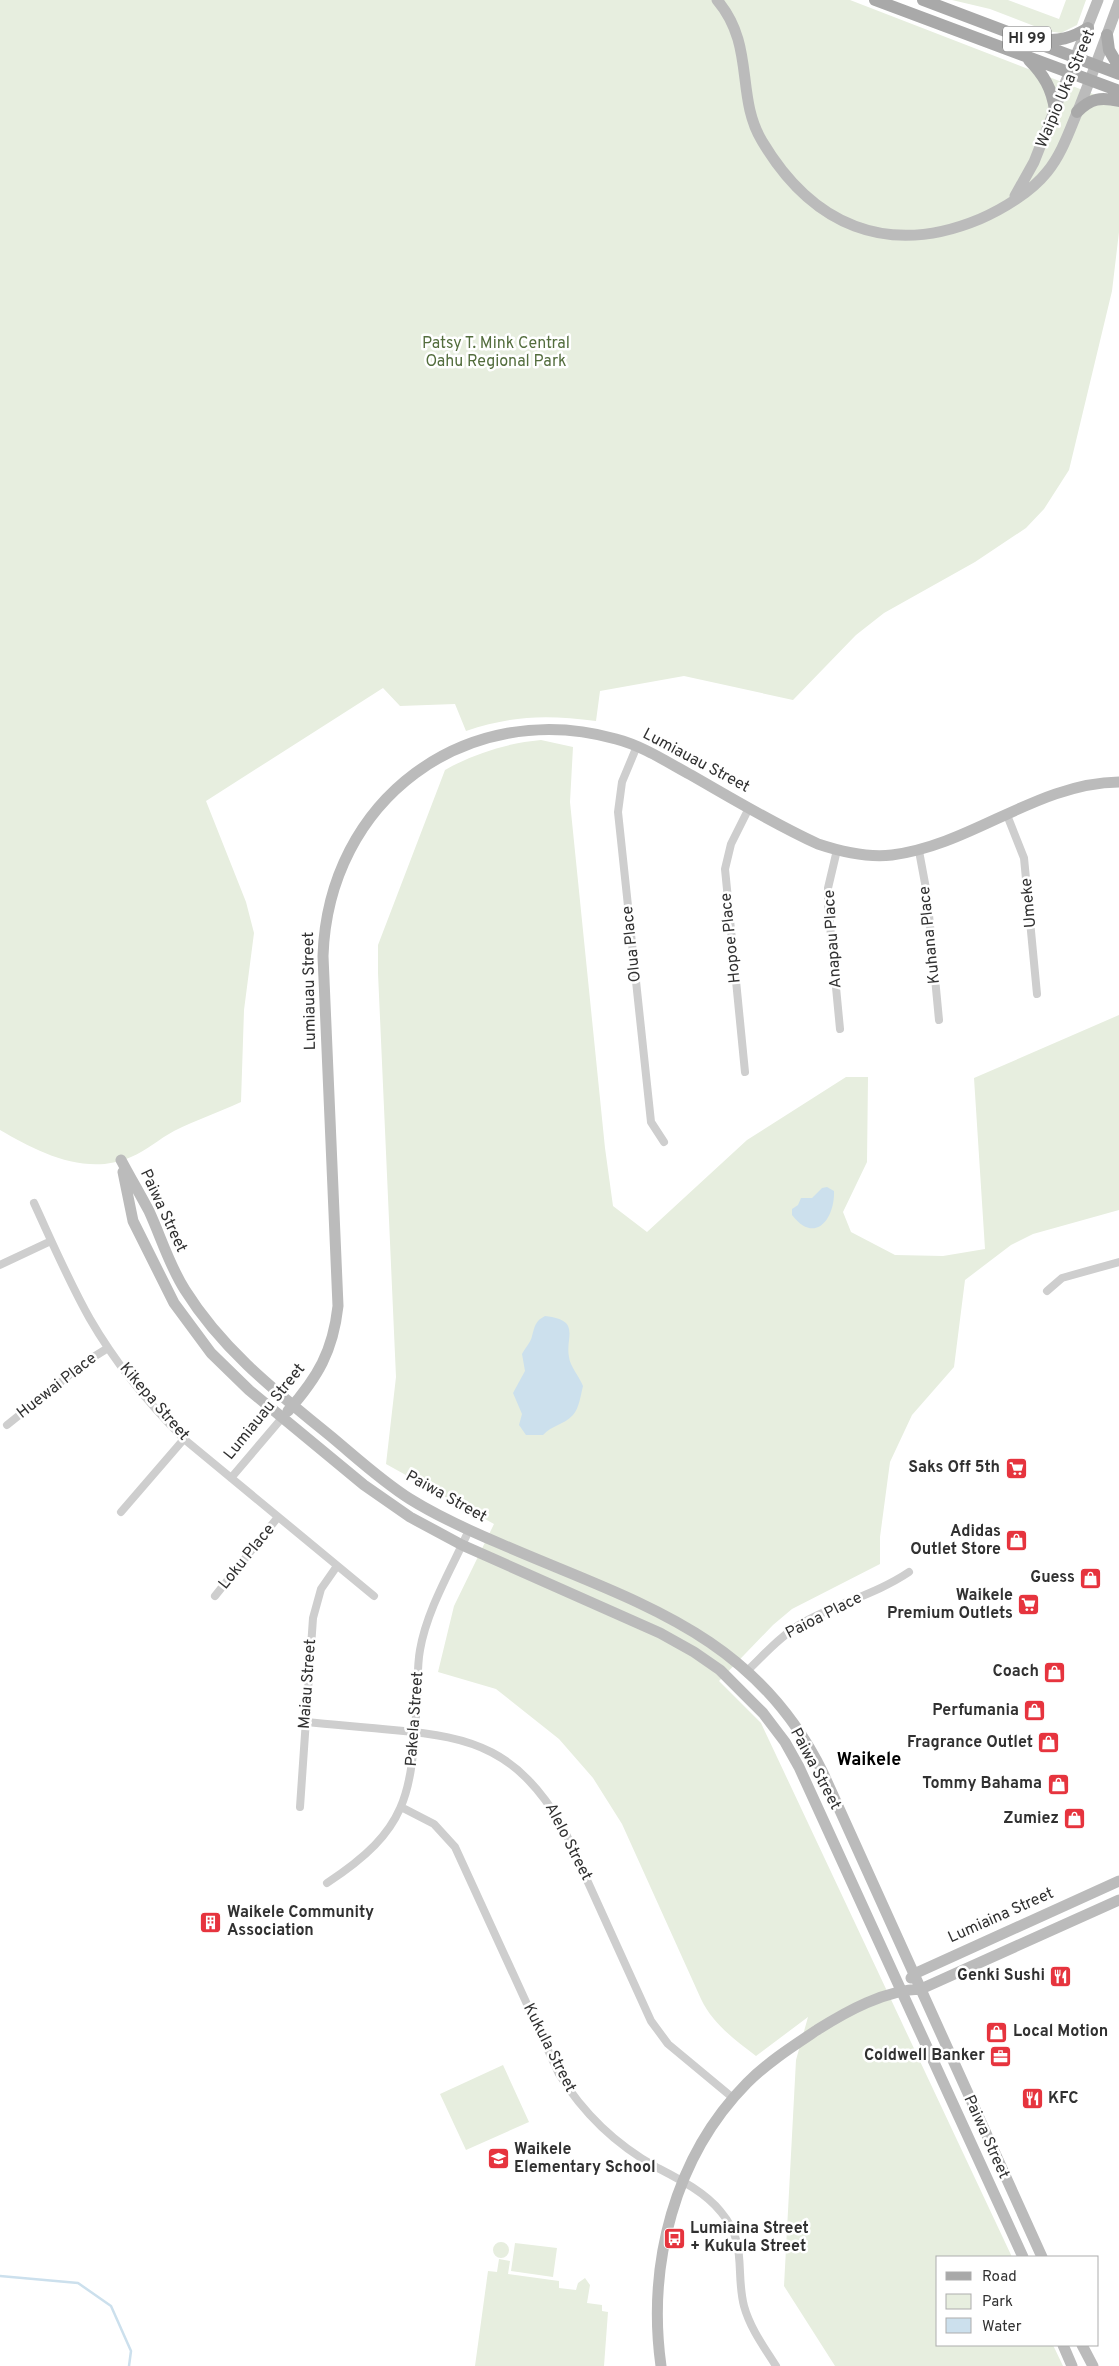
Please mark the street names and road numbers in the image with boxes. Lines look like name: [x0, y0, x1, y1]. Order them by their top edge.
road number: HI 99: [1003, 26, 1051, 52]
street label: Waipio Uka Street: [1032, 27, 1100, 151]
street label: Lumiauau Street: [639, 724, 753, 798]
street label: Umeke: [1017, 877, 1041, 929]
street label: Kuhana Place: [915, 885, 945, 985]
street label: Anapau Place: [820, 889, 846, 989]
street label: Hopoe Place: [716, 892, 746, 984]
street label: Olua Place: [618, 905, 646, 983]
street label: Lumiauau Street: [299, 932, 321, 1050]
street label: Paiwa Street: [135, 1166, 191, 1256]
street label: Huewai Place: [13, 1349, 101, 1423]
street label: Kikepa Street: [115, 1359, 193, 1445]
street label: Lumiauau Street: [220, 1360, 310, 1464]
street label: Paiwa Street: [402, 1466, 490, 1528]
street label: Loku Place: [215, 1520, 279, 1594]
street label: Paioa Place: [782, 1588, 866, 1644]
street label: Maiau Street: [295, 1638, 321, 1730]
street label: Pakela Street: [402, 1671, 428, 1767]
street label: Paiwa Street: [785, 1725, 845, 1813]
street label: Alelo Street: [540, 1800, 596, 1884]
street label: Lumiaina Street: [945, 1884, 1057, 1948]
street label: Kukula Street: [518, 2000, 580, 2096]
street label: Paiwa Street: [959, 2092, 1013, 2182]

